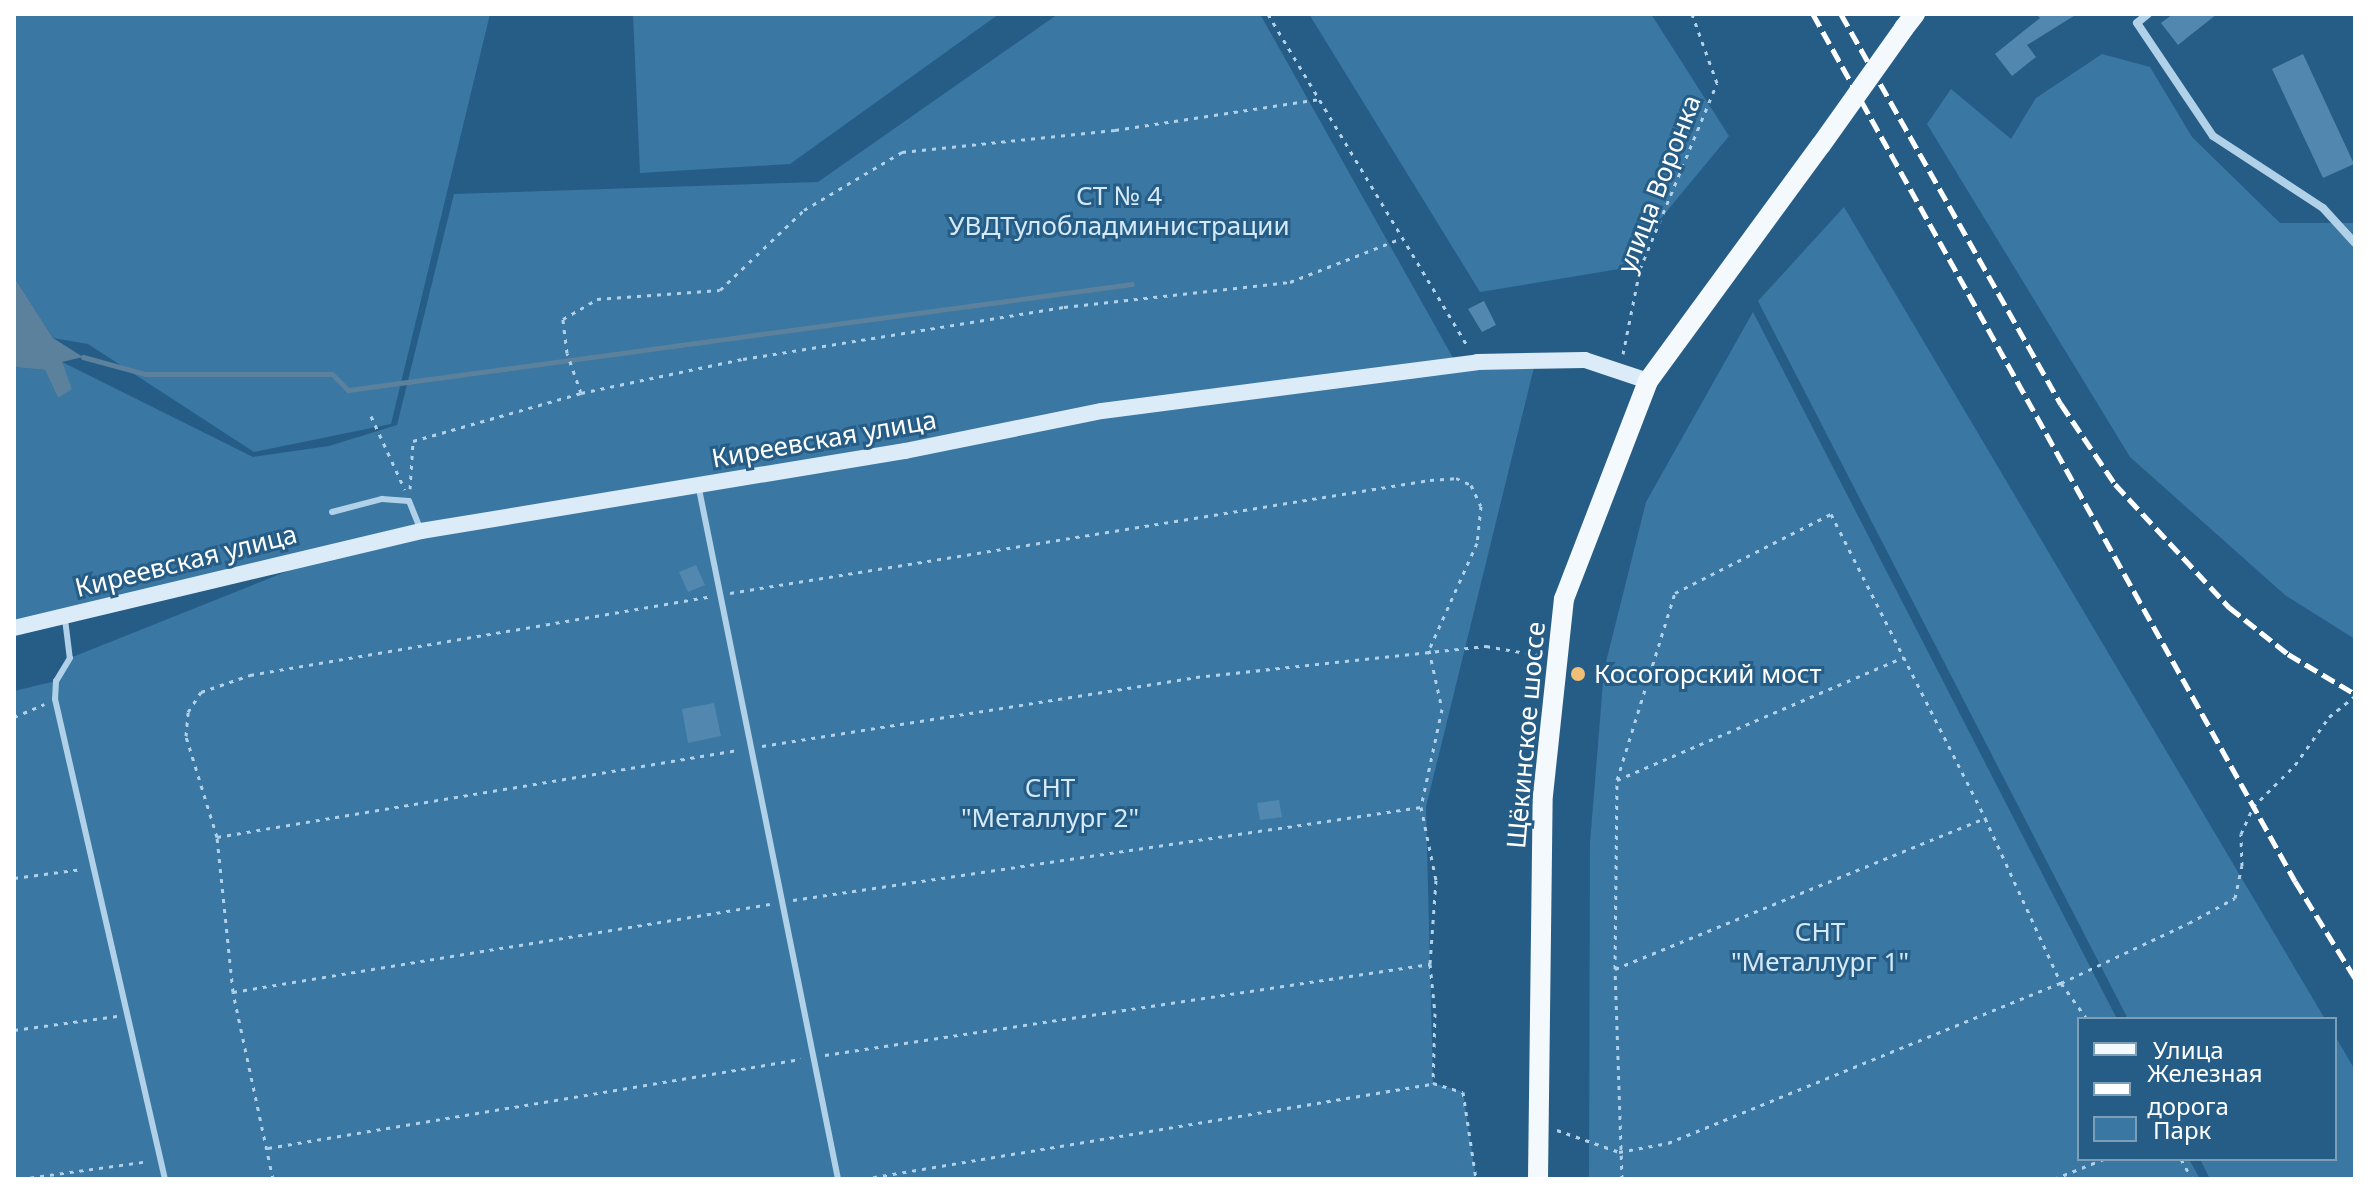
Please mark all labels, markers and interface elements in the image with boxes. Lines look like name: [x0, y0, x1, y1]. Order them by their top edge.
street label: улица Воронка: [1611, 91, 1707, 277]
park label: СТ № 4 УВДТулобладминистрации: [948, 180, 1290, 242]
street label: Киреевская улица: [709, 404, 939, 474]
street label: Киреевская улица: [72, 518, 300, 604]
street label: Щёкинское шоссе: [1501, 620, 1551, 850]
place label: Косогорский мост: [1594, 658, 1822, 690]
marker: Косогорский мост: [1569, 665, 1587, 683]
park label: СНТ "Металлург 2": [961, 772, 1139, 834]
park label: СНТ "Металлург 1": [1731, 916, 1909, 978]
legend: [2077, 1017, 2337, 1161]
text: Улица: [2153, 1033, 2224, 1066]
text: Железная дорога: [2147, 1056, 2263, 1122]
text: Парк: [2153, 1113, 2211, 1146]

